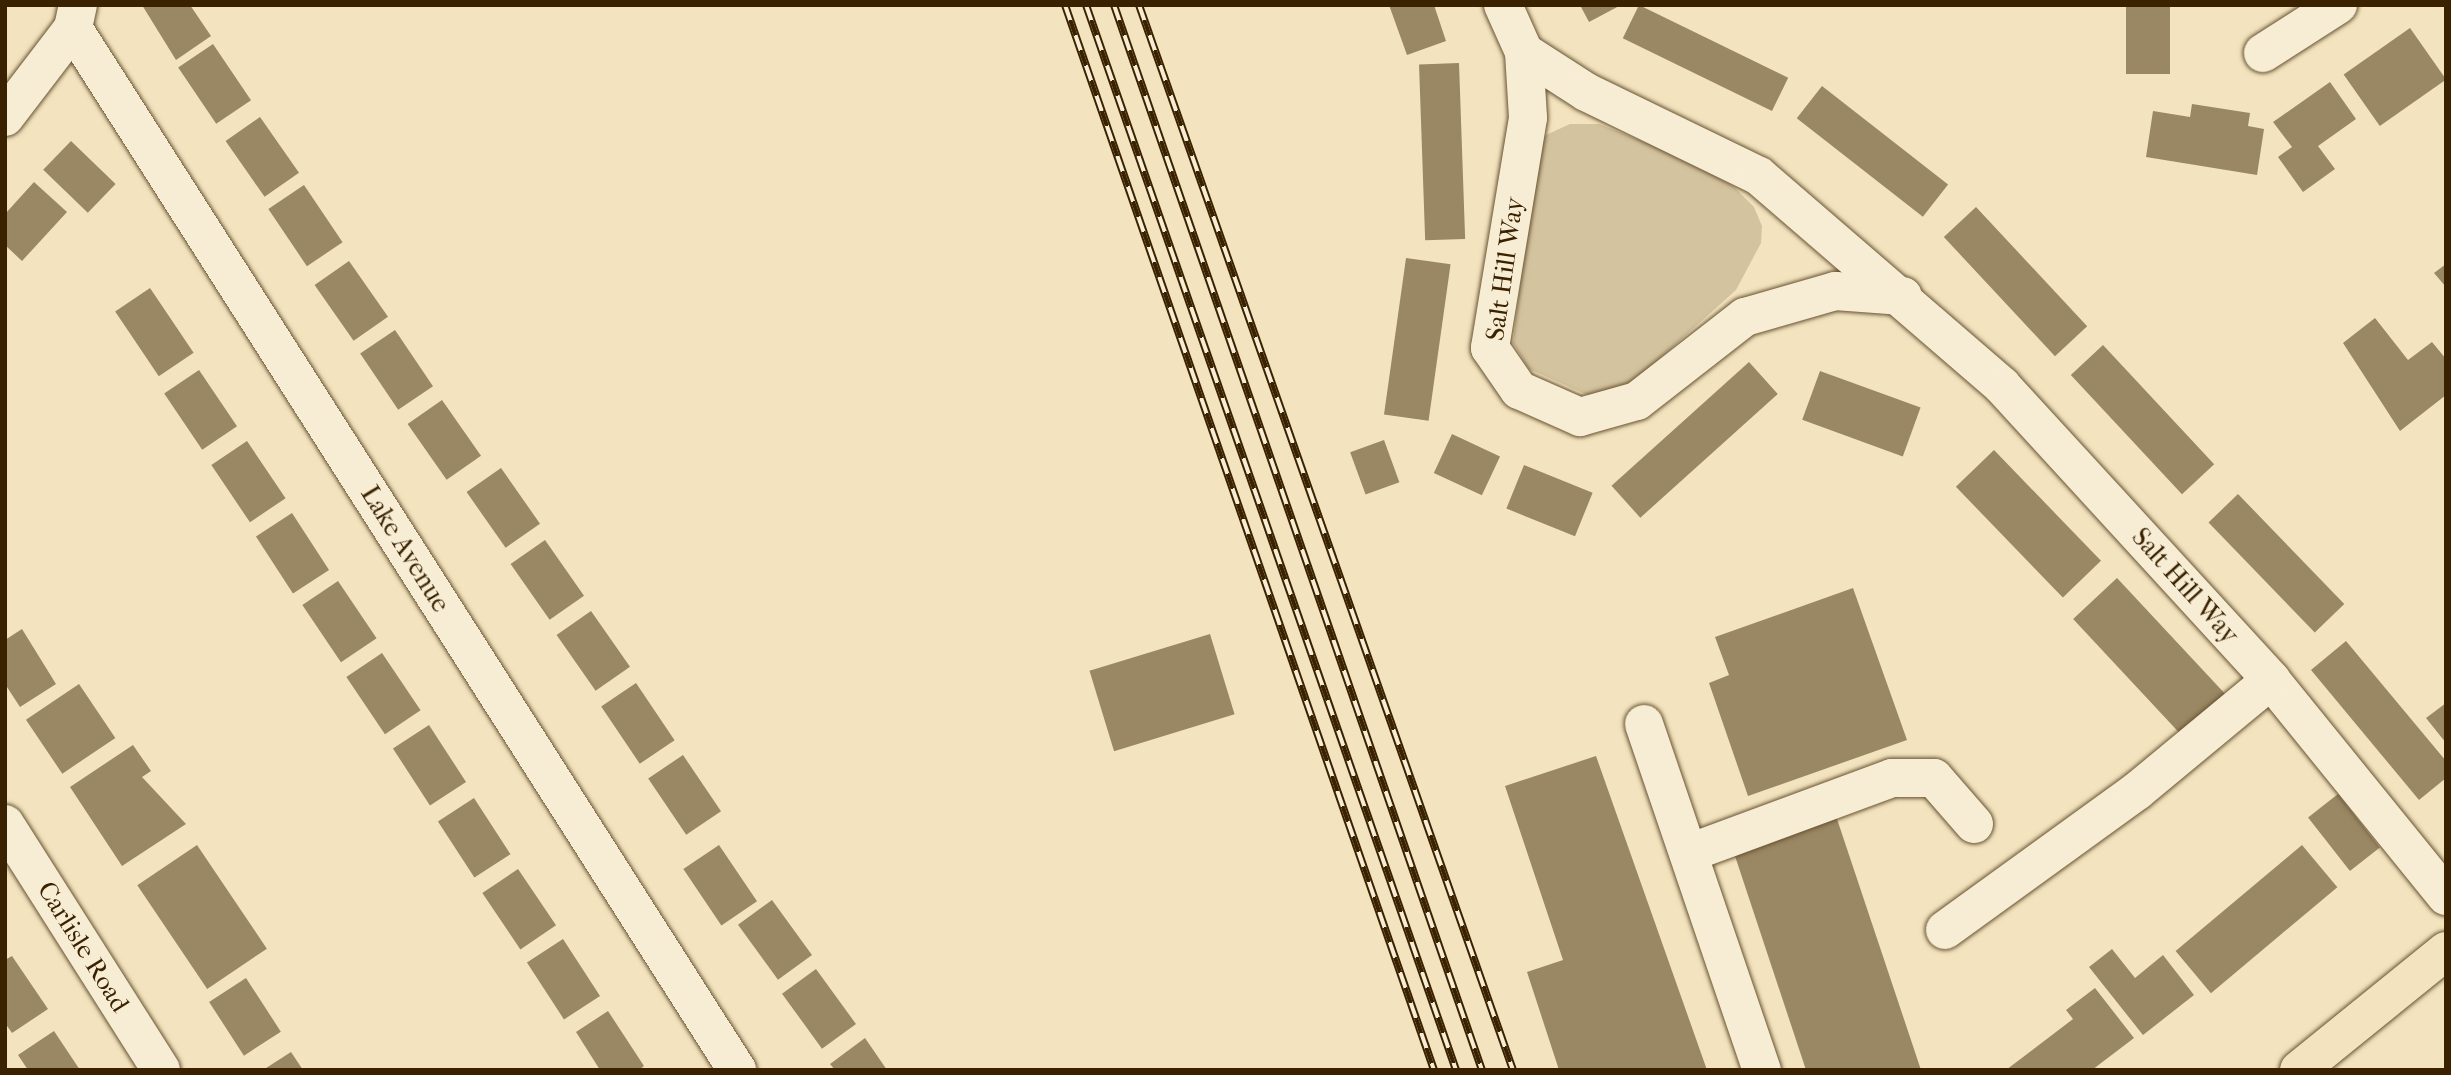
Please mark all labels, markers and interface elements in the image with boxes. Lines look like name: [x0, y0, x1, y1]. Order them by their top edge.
street label: Salt Hill Way: [1479, 195, 1531, 343]
street label: Lake Avenue: [354, 480, 456, 618]
street label: Salt Hill Way: [2125, 522, 2245, 650]
street label: Carlisle Road: [31, 876, 135, 1018]

